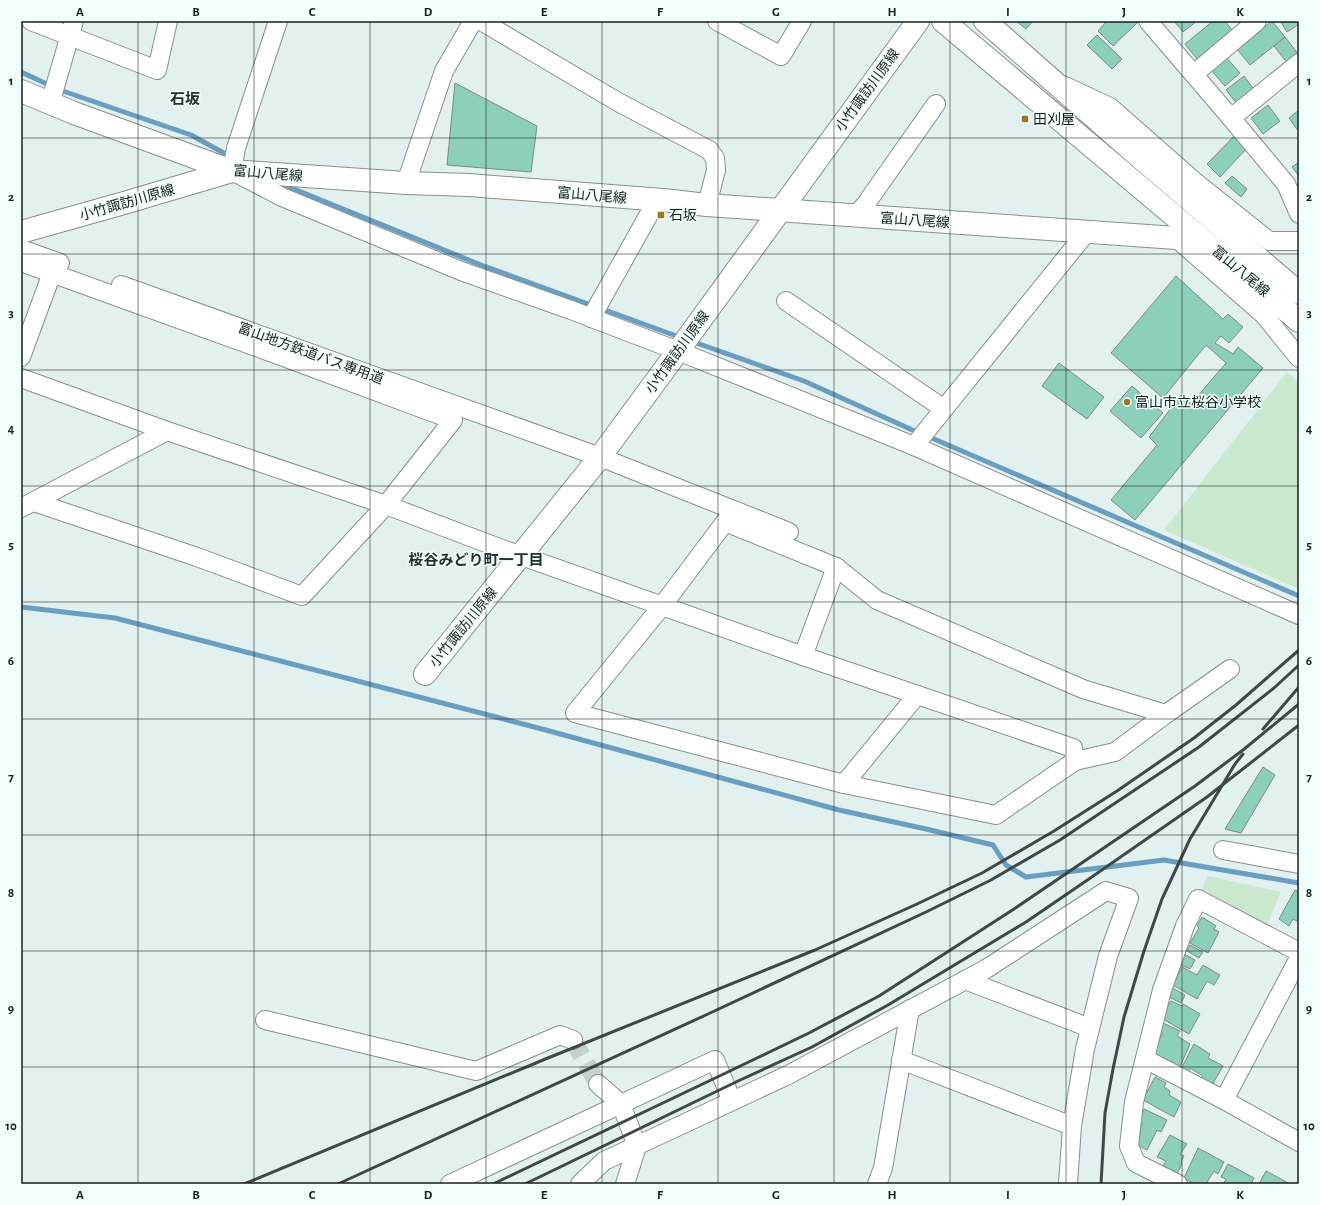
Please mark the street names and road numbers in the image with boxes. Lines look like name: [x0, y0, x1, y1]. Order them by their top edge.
street label: 小竹諏訪川原線: [833, 46, 902, 134]
street label: 富山八尾線: [232, 163, 303, 184]
street label: 小竹諏訪川原線: [78, 182, 176, 223]
street label: 富山八尾線: [556, 185, 627, 206]
street label: 富山八尾線: [880, 211, 950, 230]
street label: 富山八尾線: [1209, 243, 1272, 300]
street label: 小竹諏訪川原線: [643, 308, 712, 396]
street label: 富山地方鉄道バス専用道: [236, 320, 386, 387]
street label: 小竹諏訪川原線: [427, 585, 500, 670]

